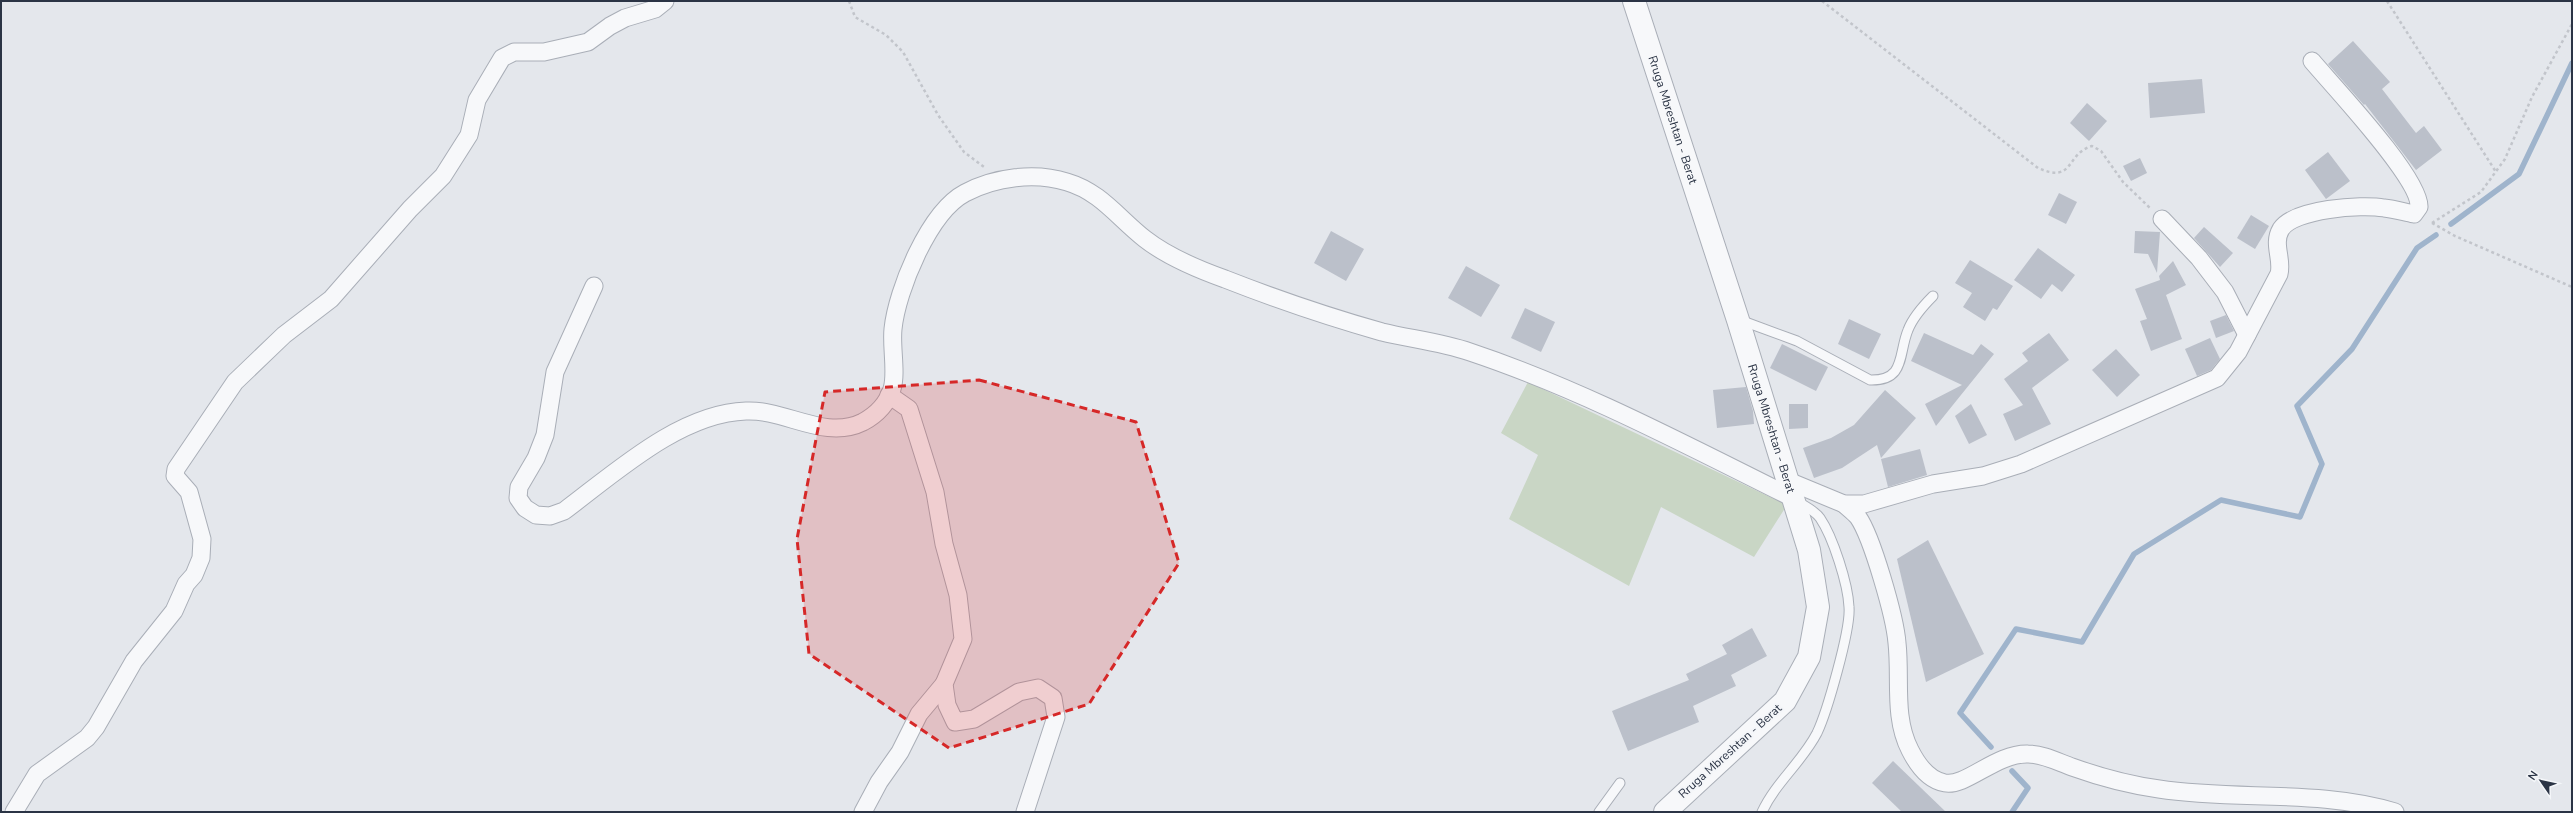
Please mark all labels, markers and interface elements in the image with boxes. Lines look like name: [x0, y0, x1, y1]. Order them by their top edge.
street label: Rruga Mbreshtan - Berat: [1644, 54, 1701, 187]
street label: Rruga Mbreshtan - Berat: [1744, 362, 1799, 496]
street label: Rruga Mbreshtan - Berat: [1675, 700, 1786, 802]
north arrow: [2521, 761, 2561, 801]
text: N: [2525, 768, 2542, 783]

